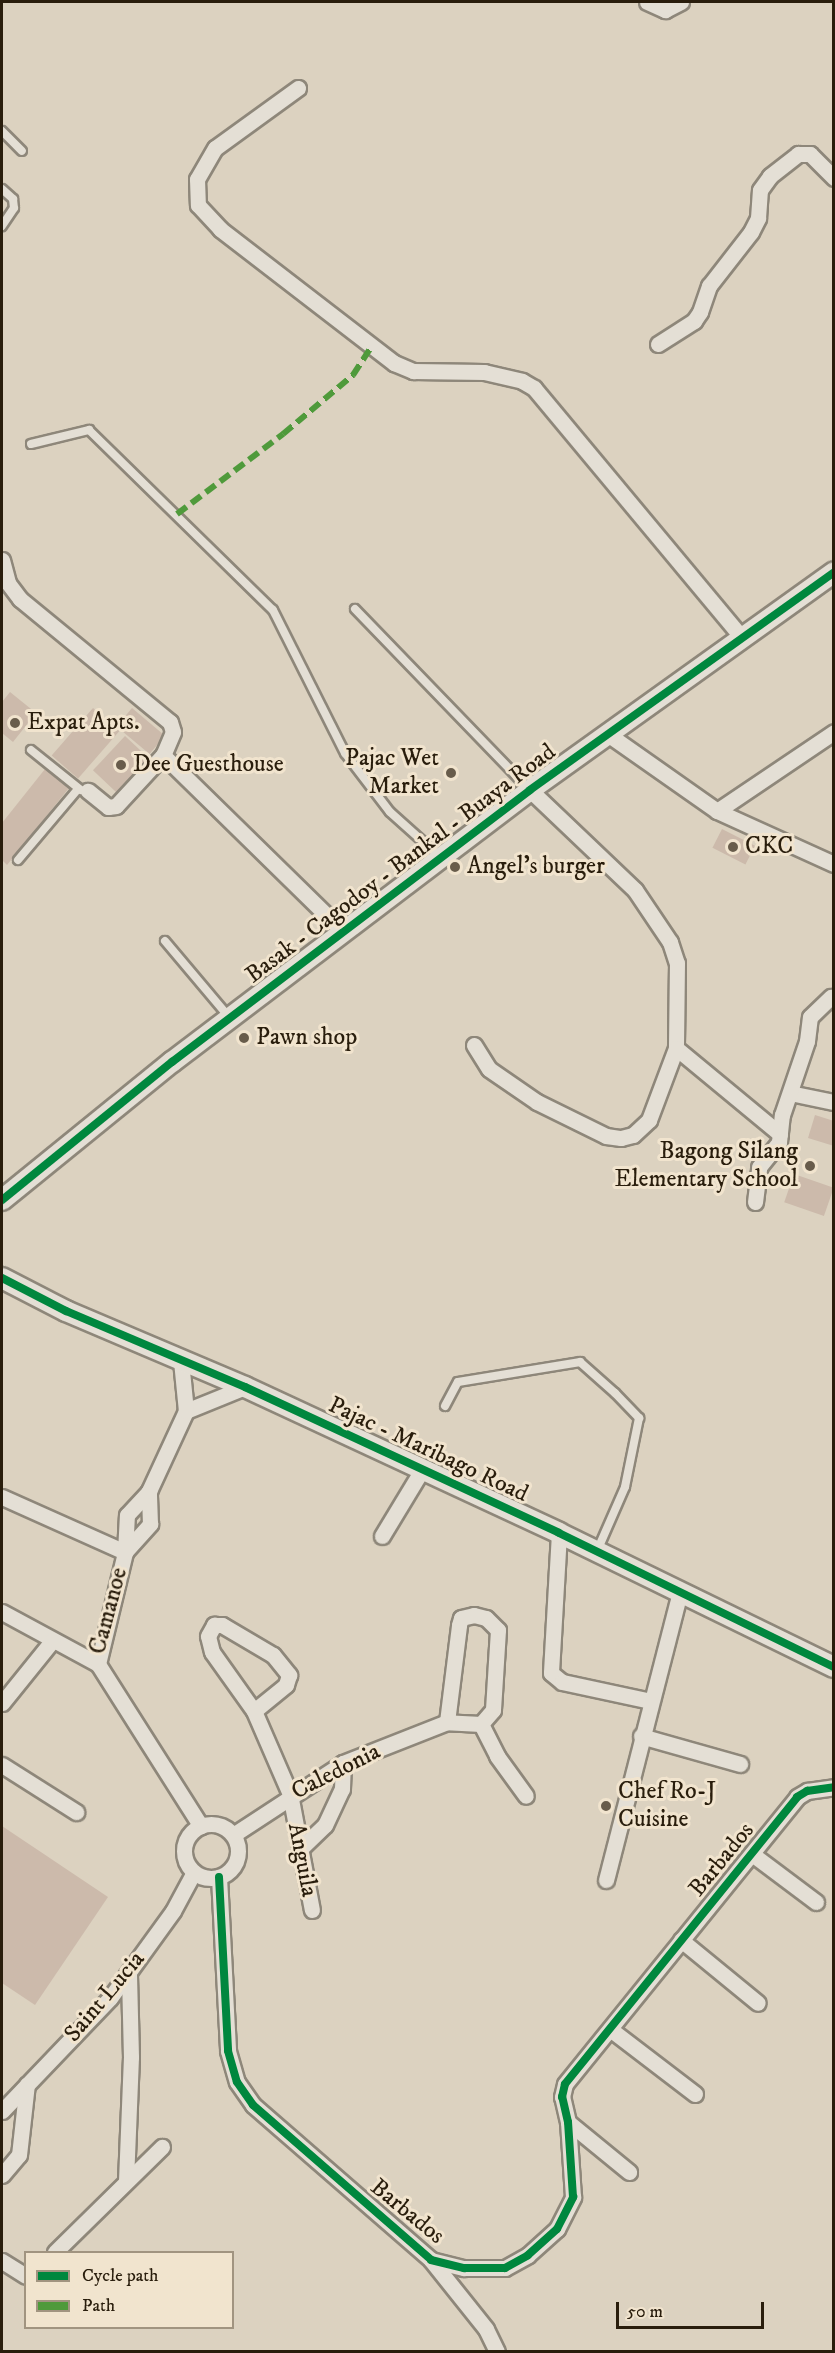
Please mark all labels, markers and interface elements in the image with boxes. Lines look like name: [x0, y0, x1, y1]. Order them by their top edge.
place label: Expat Apts.: [27, 709, 140, 737]
marker: Expat Apts.: [8, 716, 22, 730]
street label: Basak - Cagodoy - Bankal - Buaya Road: [240, 738, 562, 990]
place label: Pajac Wet Market: [345, 745, 439, 801]
place label: Dee Guesthouse: [133, 751, 284, 779]
marker: Dee Guesthouse: [114, 758, 128, 772]
marker: Pajac Wet Market: [444, 766, 458, 780]
place label: CKC: [745, 833, 793, 861]
marker: CKC: [726, 840, 740, 854]
place label: Angel's burger: [467, 853, 605, 881]
marker: Angel's burger: [448, 860, 462, 874]
place label: Pawn shop: [256, 1024, 357, 1052]
marker: Pawn shop: [237, 1031, 251, 1045]
place label: Bagong Silang Elementary School: [614, 1138, 798, 1194]
marker: Bagong Silang Elementary School: [803, 1159, 817, 1173]
street label: Pajac - Maribago Road: [323, 1391, 533, 1509]
street label: Camanoe: [84, 1565, 134, 1657]
street label: Caledonia: [287, 1737, 385, 1807]
place label: Chef Ro-J Cuisine: [618, 1778, 716, 1834]
marker: Chef Ro-J Cuisine: [599, 1799, 613, 1813]
street label: Barbados: [683, 1817, 761, 1903]
street label: Anguila: [281, 1821, 323, 1899]
street label: Saint Lucia: [59, 1946, 151, 2048]
street label: Barbados: [364, 2173, 450, 2251]
legend: [24, 2251, 234, 2329]
text: Cycle path: [82, 2265, 159, 2287]
scale bar: [619, 2290, 768, 2328]
text: Path: [82, 2295, 115, 2317]
text: 50 m: [627, 2301, 663, 2323]

